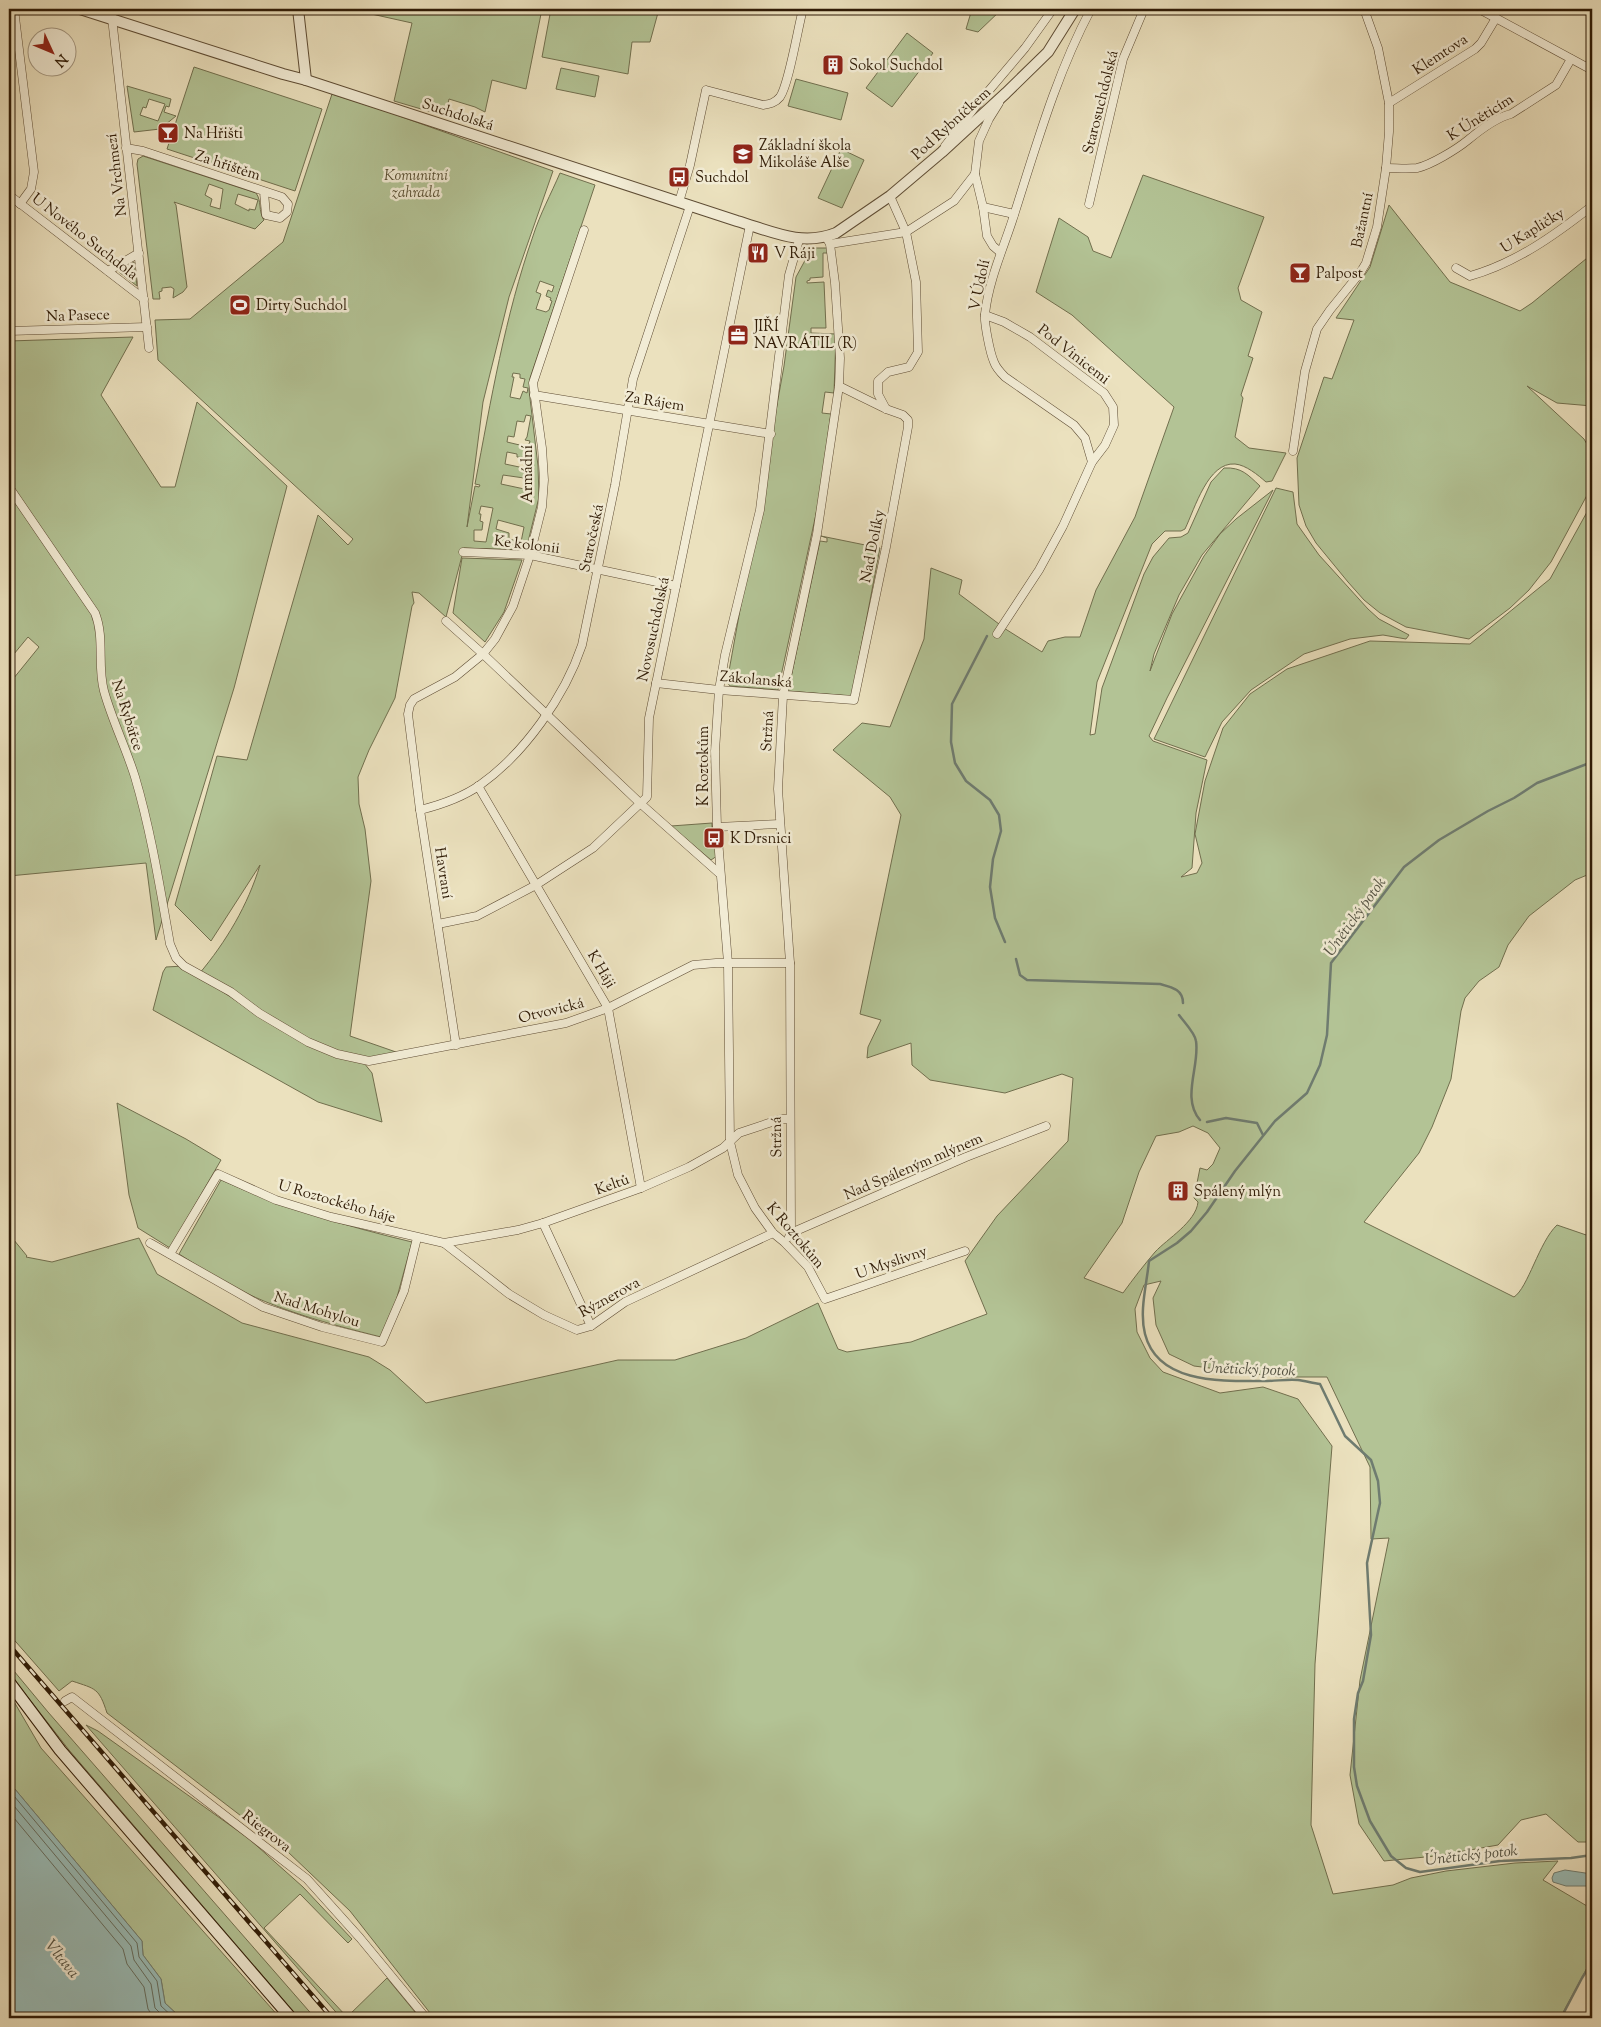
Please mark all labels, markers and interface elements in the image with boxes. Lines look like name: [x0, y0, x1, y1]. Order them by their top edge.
north arrow: [28, 28, 78, 78]
street label: Klemtova: [1409, 30, 1473, 81]
street label: Starosuchdolská: [1078, 48, 1124, 156]
text: N: [49, 49, 71, 71]
building icon: Sokol Suchdol: [821, 53, 845, 77]
place label: Sokol Suchdol: [849, 56, 943, 77]
street label: Pod Rybníčkem: [908, 82, 997, 165]
street label: K Úněticím: [1443, 88, 1519, 147]
street label: Suchdolská: [419, 94, 496, 137]
bar icon: Na Hřišti: [156, 121, 180, 145]
place label: Na Hřišti: [184, 124, 243, 145]
street label: Na Vrchmezí: [102, 132, 133, 218]
place label: Základní škola Mikoláše Alše: [759, 136, 851, 174]
school or university icon: Základní škola Mikoláše Alše: [731, 142, 755, 166]
street label: Za hřištěm: [192, 146, 263, 187]
bus stop icon: Suchdol: [667, 165, 691, 189]
park label: Komunitní zahrada: [384, 166, 448, 204]
place label: Suchdol: [695, 168, 749, 189]
street label: U Nového Suchdola: [26, 189, 142, 285]
street label: Bažantní: [1347, 191, 1380, 250]
street label: U Kapličky: [1497, 203, 1569, 259]
restaurant icon: V Ráji: [746, 241, 770, 265]
place label: V Ráji: [774, 244, 815, 265]
street label: V Údolí: [963, 257, 996, 313]
bar icon: Palpost: [1288, 261, 1312, 285]
place label: Palpost: [1316, 264, 1363, 285]
sports icon: Dirty Suchdol: [228, 293, 252, 317]
place label: Dirty Suchdol: [256, 296, 347, 317]
street label: Na Pasece: [46, 305, 110, 328]
place label: JIŘÍ NAVRÁTIL (R): [753, 316, 857, 355]
street label: Pod Vinicemi: [1032, 320, 1114, 390]
office icon: JIŘÍ NAVRÁTIL (R): [726, 323, 750, 347]
street label: Za Rájem: [624, 387, 686, 418]
street label: Armádní: [518, 445, 539, 503]
street label: Staročeská: [575, 502, 610, 574]
street label: Nad Dolíky: [856, 507, 891, 585]
street label: Ke kolonii: [493, 531, 561, 560]
street label: Novosuchdolská: [633, 575, 676, 684]
street label: Zákolanská: [719, 667, 793, 694]
street label: Na Rybářce: [105, 677, 148, 754]
street label: Stržná: [757, 710, 780, 752]
street label: K Roztokům: [694, 725, 715, 806]
bus stop icon: K Drsnici: [702, 826, 726, 850]
place label: K Drsnici: [730, 829, 792, 850]
street label: Havraní: [428, 846, 457, 901]
water label: Únětický potok: [1319, 873, 1393, 962]
street label: K Háji: [581, 947, 620, 993]
street label: Otvovická: [516, 993, 586, 1030]
street label: Stržná: [767, 1116, 788, 1158]
street label: Nad Spáleným mlýnem: [841, 1128, 987, 1206]
street label: Keltů: [593, 1169, 633, 1201]
street label: U Roztockého háje: [275, 1176, 398, 1229]
building icon: Spálený mlýn: [1166, 1179, 1190, 1203]
place label: Spálený mlýn: [1194, 1182, 1281, 1203]
street label: K Roztokům: [761, 1198, 829, 1274]
street label: U Myslivny: [853, 1241, 931, 1285]
street label: Rýznerova: [575, 1273, 644, 1324]
street label: Nad Mohylou: [271, 1287, 362, 1334]
water label: Únětický potok: [1202, 1357, 1296, 1384]
street label: Riegrova: [237, 1806, 295, 1858]
water label: Únětický potok: [1424, 1840, 1519, 1873]
water label: Vltava: [38, 1935, 84, 1984]

